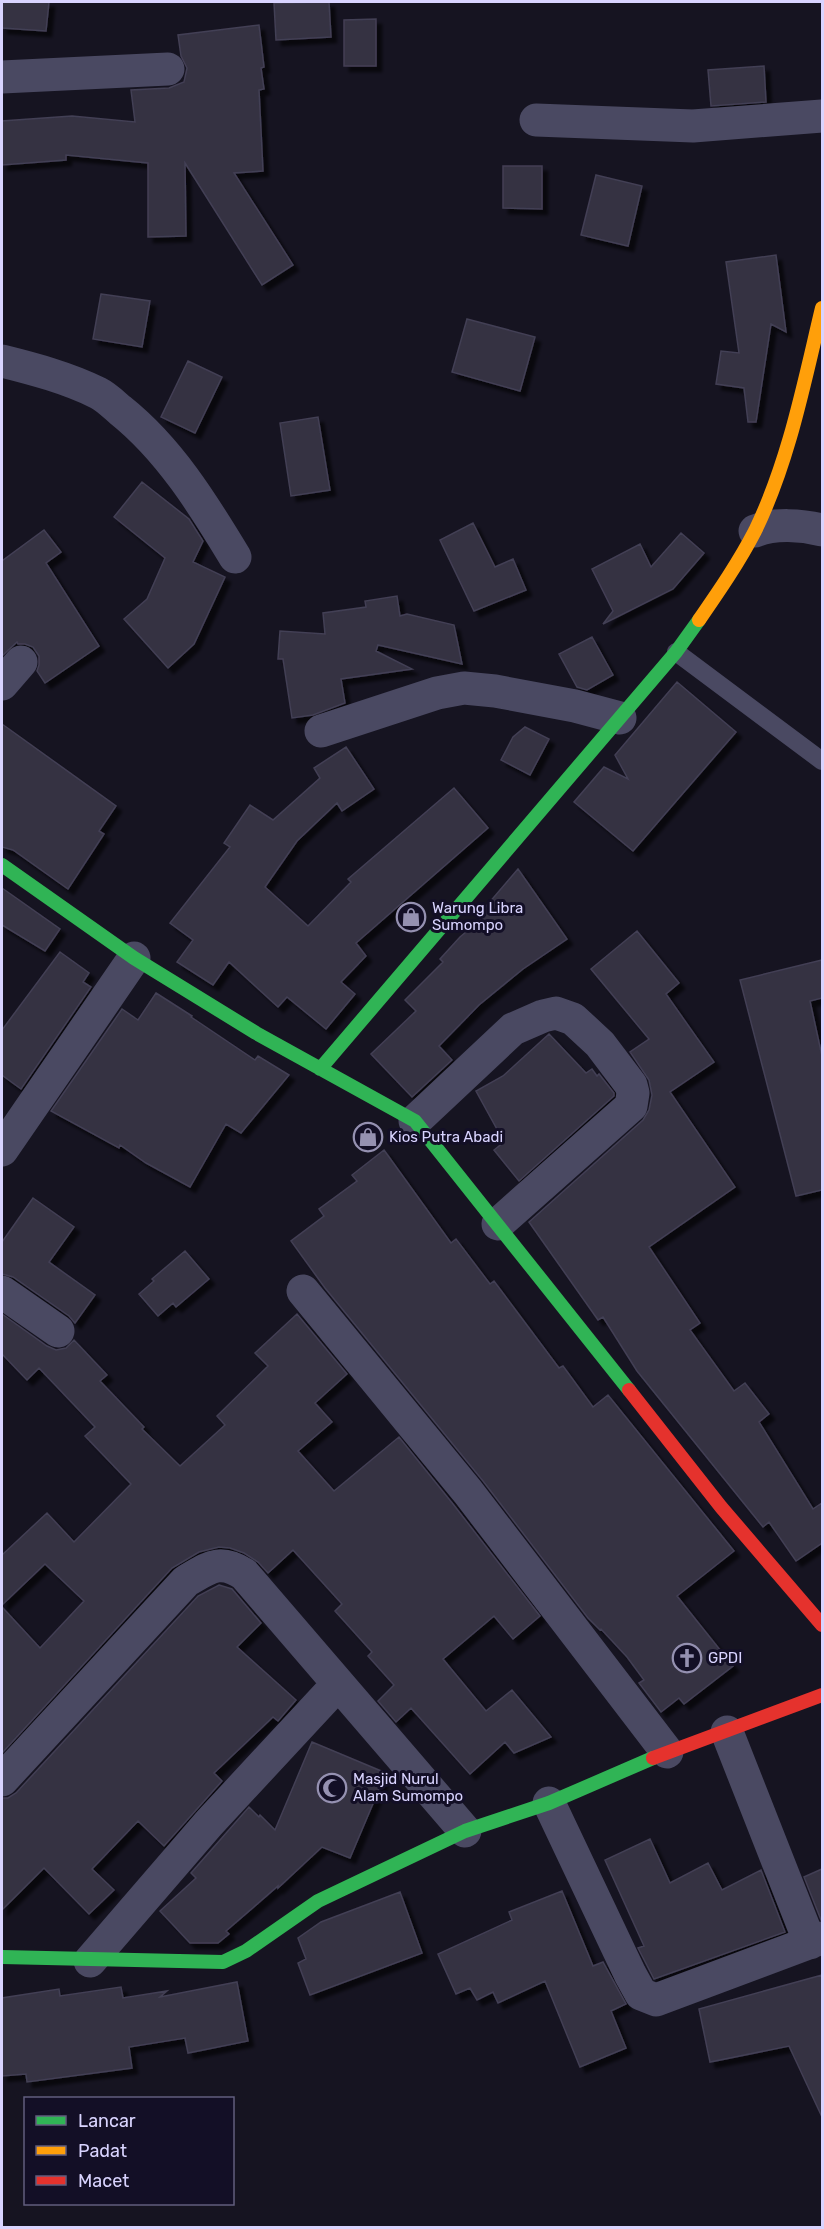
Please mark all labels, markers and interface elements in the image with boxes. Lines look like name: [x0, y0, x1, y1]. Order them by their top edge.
place label: Warung Libra Sumompo: [432, 899, 523, 934]
shop icon: Warung Libra Sumompo: [395, 901, 427, 933]
shop icon: Kios Putra Abadi: [352, 1121, 384, 1153]
place label: Kios Putra Abadi: [389, 1128, 503, 1146]
church icon: GPDI: [671, 1642, 703, 1674]
place label: GPDI: [708, 1649, 742, 1667]
place label: Masjid Nurul Alam Sumompo: [353, 1770, 463, 1805]
mosque icon: Masjid Nurul Alam Sumompo: [316, 1772, 348, 1804]
legend: [24, 2097, 234, 2205]
text: Lancar: [78, 2110, 136, 2132]
text: Padat: [78, 2140, 127, 2162]
text: Macet: [78, 2170, 129, 2192]

